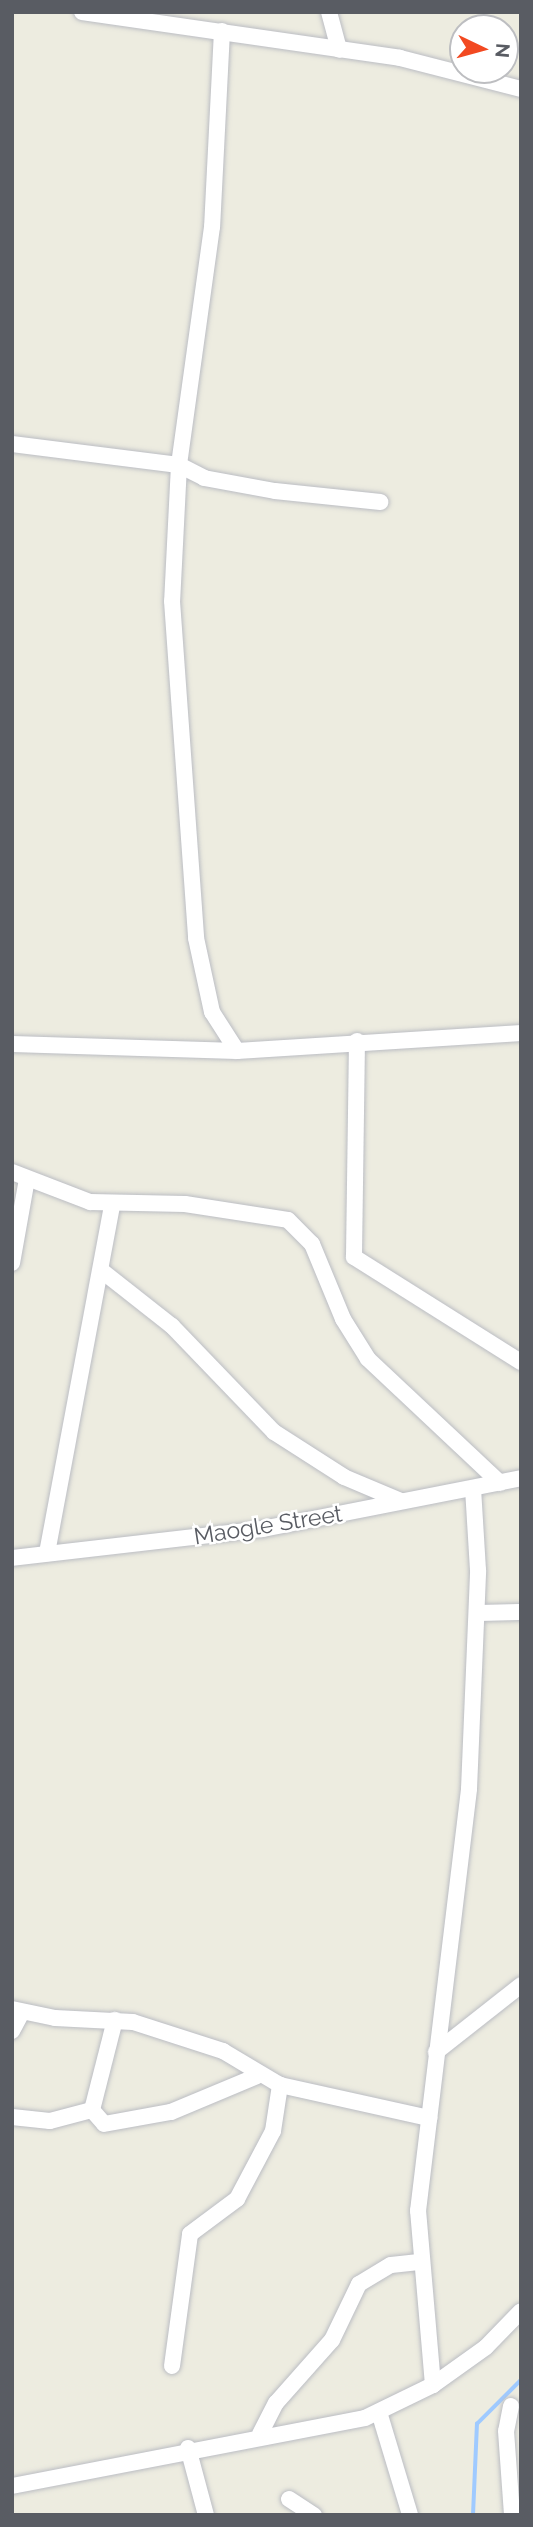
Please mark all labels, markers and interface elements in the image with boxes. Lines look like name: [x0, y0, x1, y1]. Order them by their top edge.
north arrow: [449, 14, 519, 84]
text: N: [491, 42, 515, 59]
street label: Maogle Street: [192, 1500, 344, 1550]

